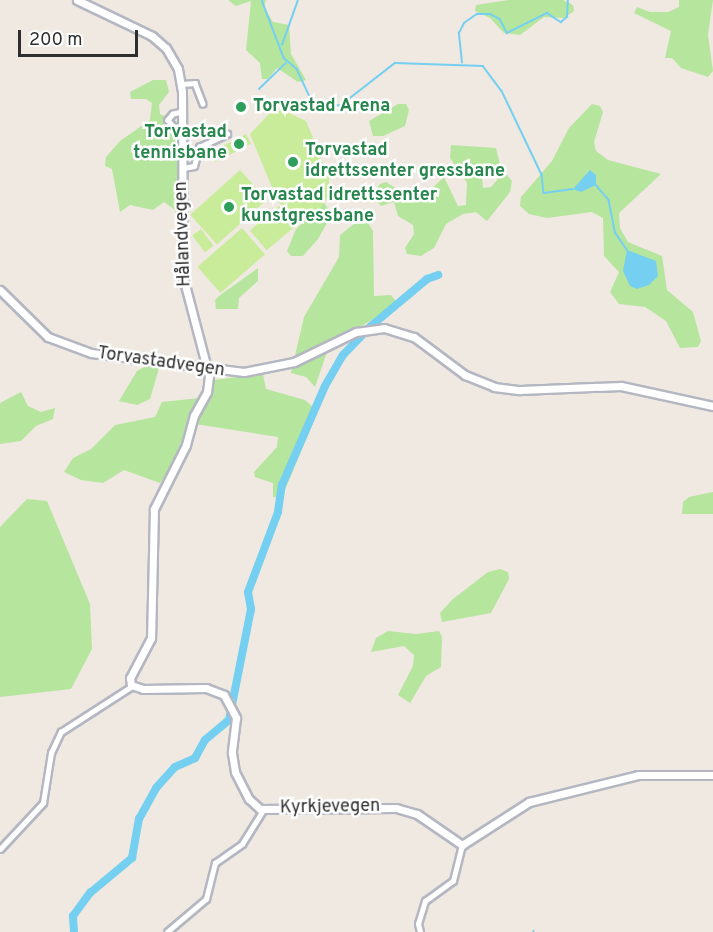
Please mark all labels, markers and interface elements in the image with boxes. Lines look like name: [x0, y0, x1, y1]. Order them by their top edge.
scale bar: [21, 18, 141, 56]
text: 200 m: [29, 29, 82, 52]
place label: Torvastad Arena: [253, 96, 391, 118]
marker: Torvastad Arena: [234, 100, 248, 114]
place label: Torvastad tennisbane: [133, 123, 227, 166]
marker: Torvastad tennisbane: [232, 137, 246, 151]
place label: Torvastad idrettssenter gressbane: [305, 141, 505, 184]
marker: Torvastad idrettssenter gressbane: [286, 155, 300, 169]
street label: Hålandvegen: [171, 181, 197, 287]
place label: Torvastad idrettssenter kunstgressbane: [241, 186, 437, 228]
marker: Torvastad idrettssenter kunstgressbane: [222, 200, 236, 214]
street label: Torvastadvegen: [96, 343, 226, 383]
street label: Kyrkjevegen: [280, 796, 380, 820]

